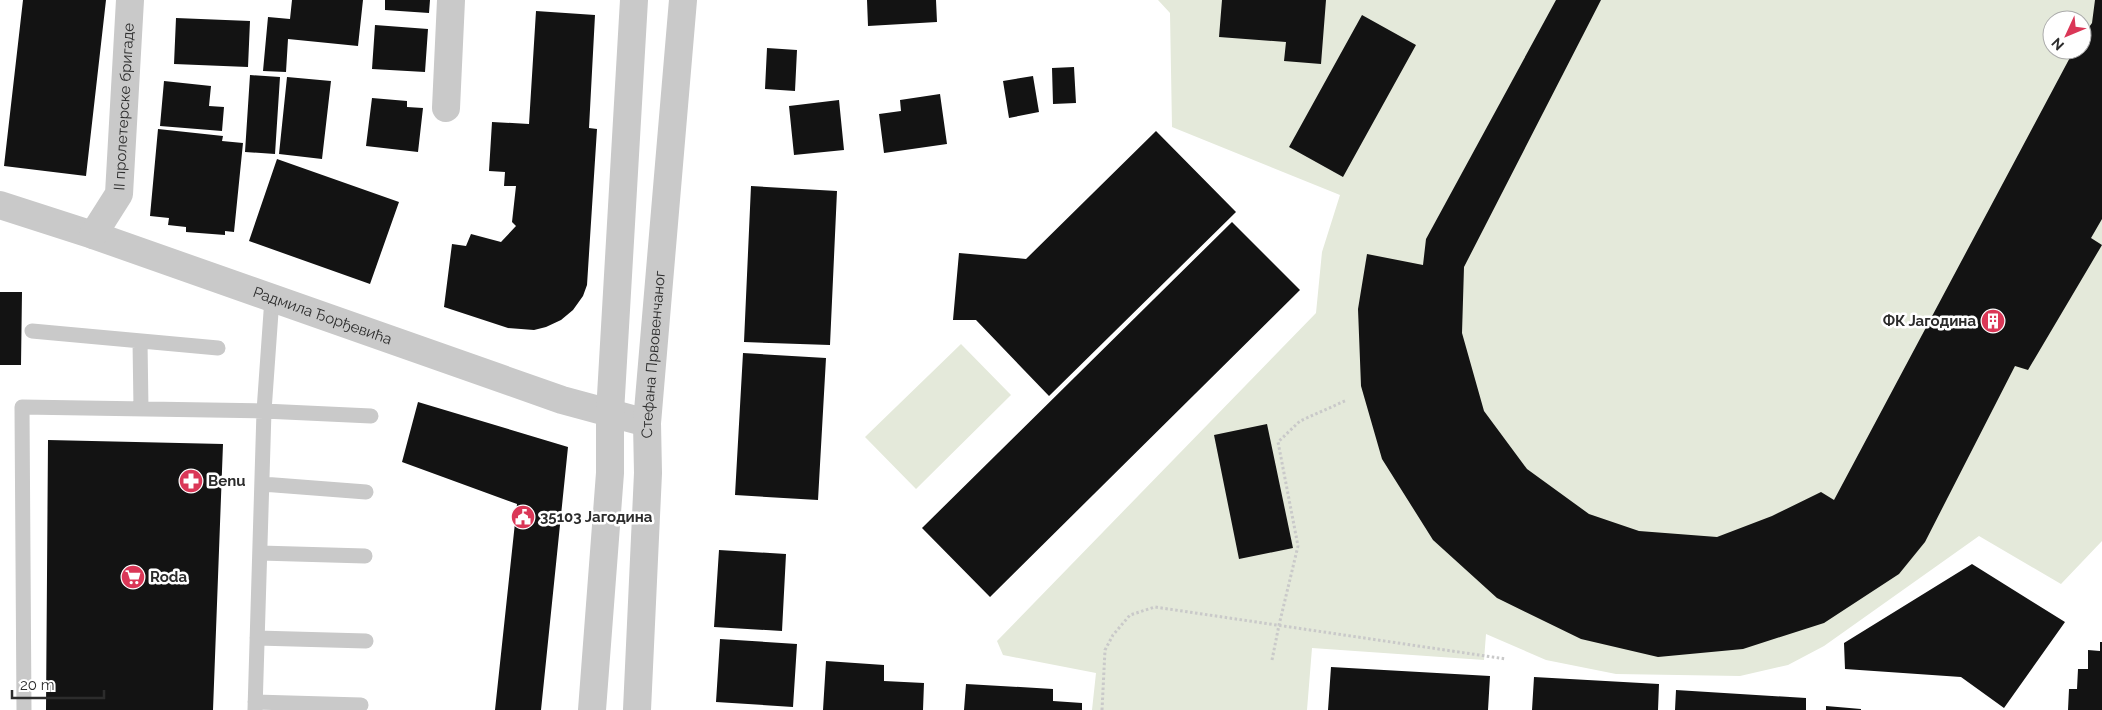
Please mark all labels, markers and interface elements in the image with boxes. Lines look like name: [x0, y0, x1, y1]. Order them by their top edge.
north arrow: [2042, 10, 2092, 60]
street label: II пролетерске бригаде: [110, 22, 138, 191]
text: N: [2048, 35, 2067, 53]
street label: Стефана Првовенчаног: [638, 270, 669, 438]
street label: Радмила Ђорђевића: [251, 283, 394, 348]
building icon: ФК Јагодина: [1980, 308, 2006, 334]
place label: ФК Јагодина: [1883, 312, 1976, 330]
pharmacy icon: Benu: [178, 468, 204, 494]
place label: Benu: [208, 472, 246, 490]
public building icon: 35103 Јагодина: [510, 504, 536, 530]
place label: 35103 Јагодина: [540, 508, 653, 526]
supermarket icon: Roda: [120, 564, 146, 590]
place label: Roda: [150, 568, 187, 586]
scale bar: [12, 668, 105, 700]
text: 20 m: [20, 676, 55, 694]

